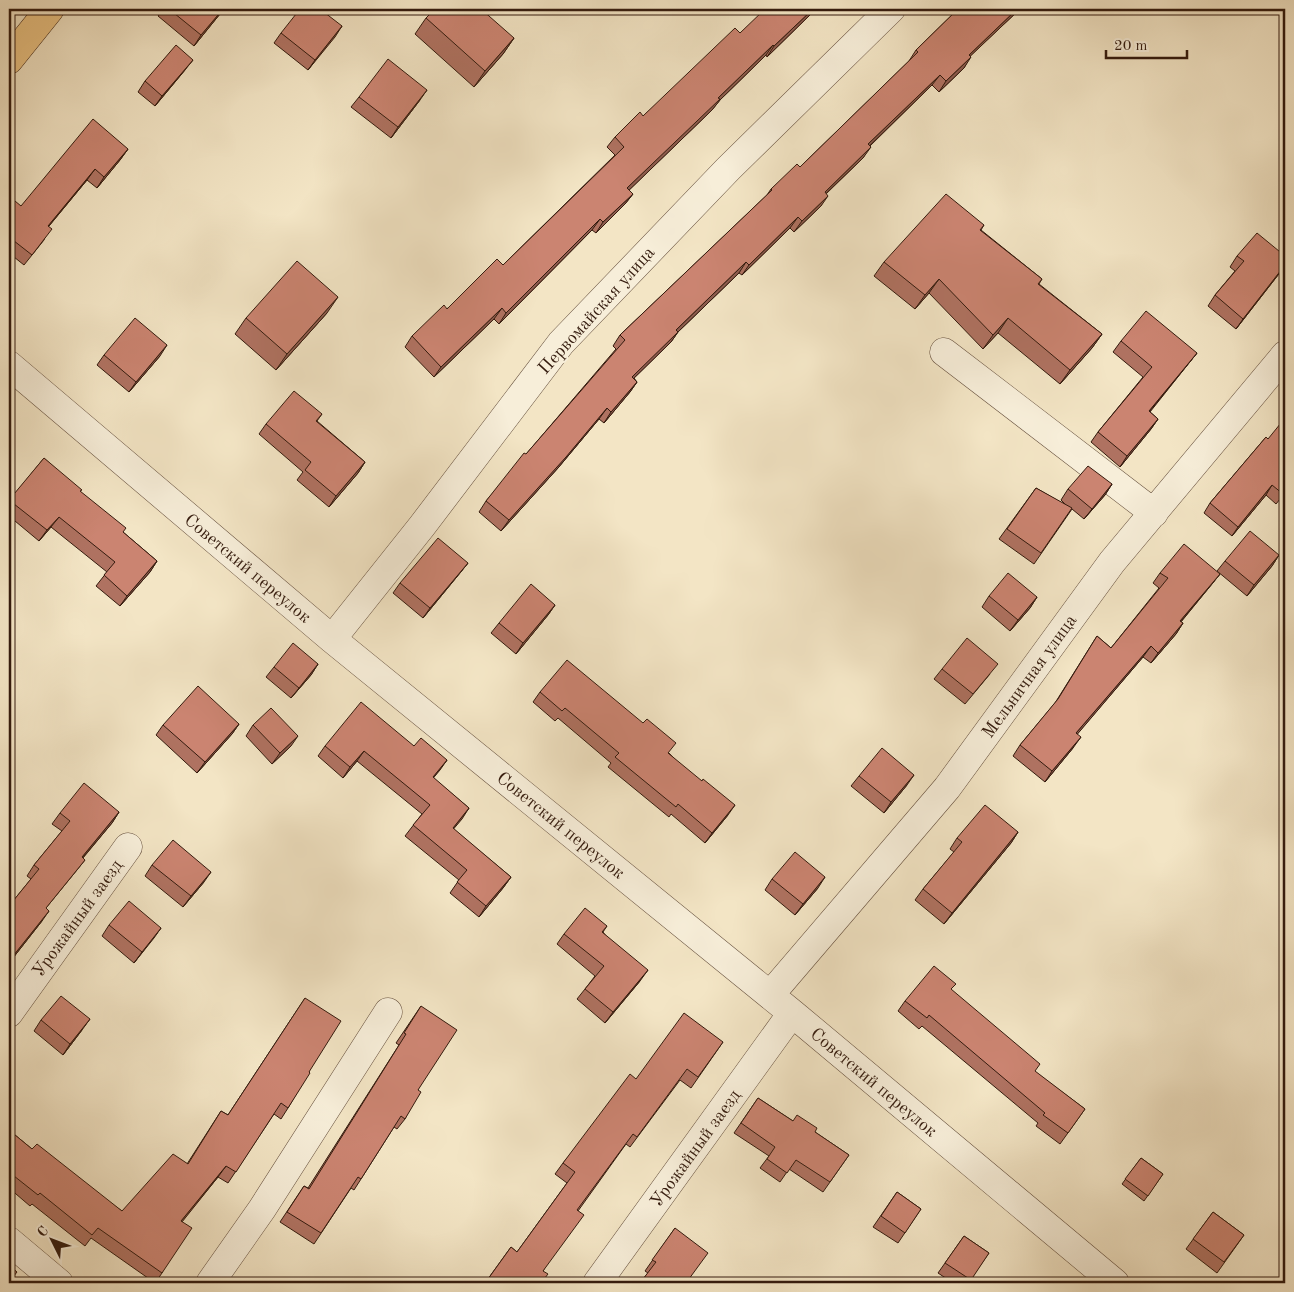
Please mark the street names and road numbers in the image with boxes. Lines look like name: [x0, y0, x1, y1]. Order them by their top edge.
street label: Первомайская улица: [535, 243, 659, 378]
street label: Советский переулок: [181, 511, 314, 627]
street label: Мельничная улица: [979, 611, 1081, 742]
street label: Советский переулок: [493, 769, 628, 883]
street label: Урожайный заезд: [29, 856, 126, 981]
street label: Советский переулок: [807, 1025, 940, 1141]
street label: Урожайный заезд: [647, 1086, 744, 1211]

